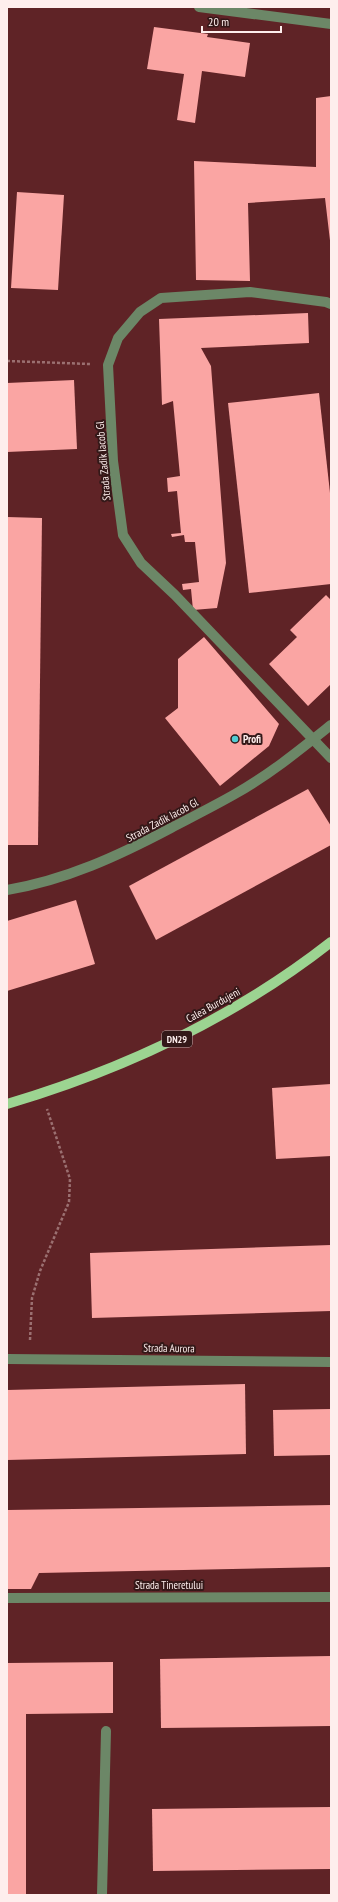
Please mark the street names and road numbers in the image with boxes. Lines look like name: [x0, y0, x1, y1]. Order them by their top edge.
street label: Strada Zadik Iacob Gl: [93, 420, 113, 501]
street label: Strada Zadik Iacob Gl: [124, 795, 201, 845]
street label: Calea Burdujeni: [183, 984, 243, 1026]
road number: DN29: [162, 1031, 192, 1047]
street label: Strada Aurora: [143, 1341, 195, 1355]
street label: Strada Tineretului: [135, 1578, 203, 1592]

